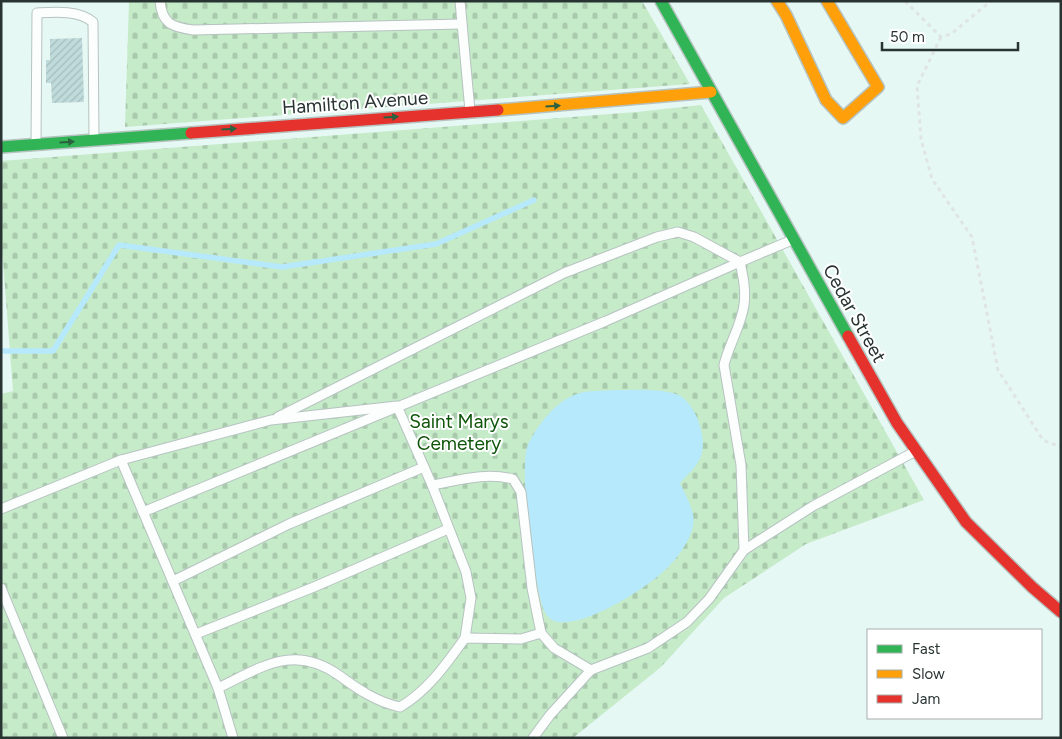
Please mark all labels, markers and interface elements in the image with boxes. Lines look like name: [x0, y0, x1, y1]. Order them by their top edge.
scale bar: [882, 20, 1018, 52]
text: 50 m: [890, 28, 925, 46]
street label: Hamilton Avenue: [281, 86, 429, 119]
one-way arrow: [546, 102, 562, 110]
one-way arrow: [384, 113, 400, 121]
one-way arrow: [222, 125, 238, 133]
one-way arrow: [60, 137, 76, 145]
street label: Cedar Street: [818, 260, 891, 367]
park label: Saint Marys Cemetery: [409, 410, 509, 455]
legend: [867, 629, 1042, 719]
text: Fast: [912, 640, 941, 658]
text: Slow: [912, 665, 945, 683]
text: Jam: [912, 690, 940, 708]

